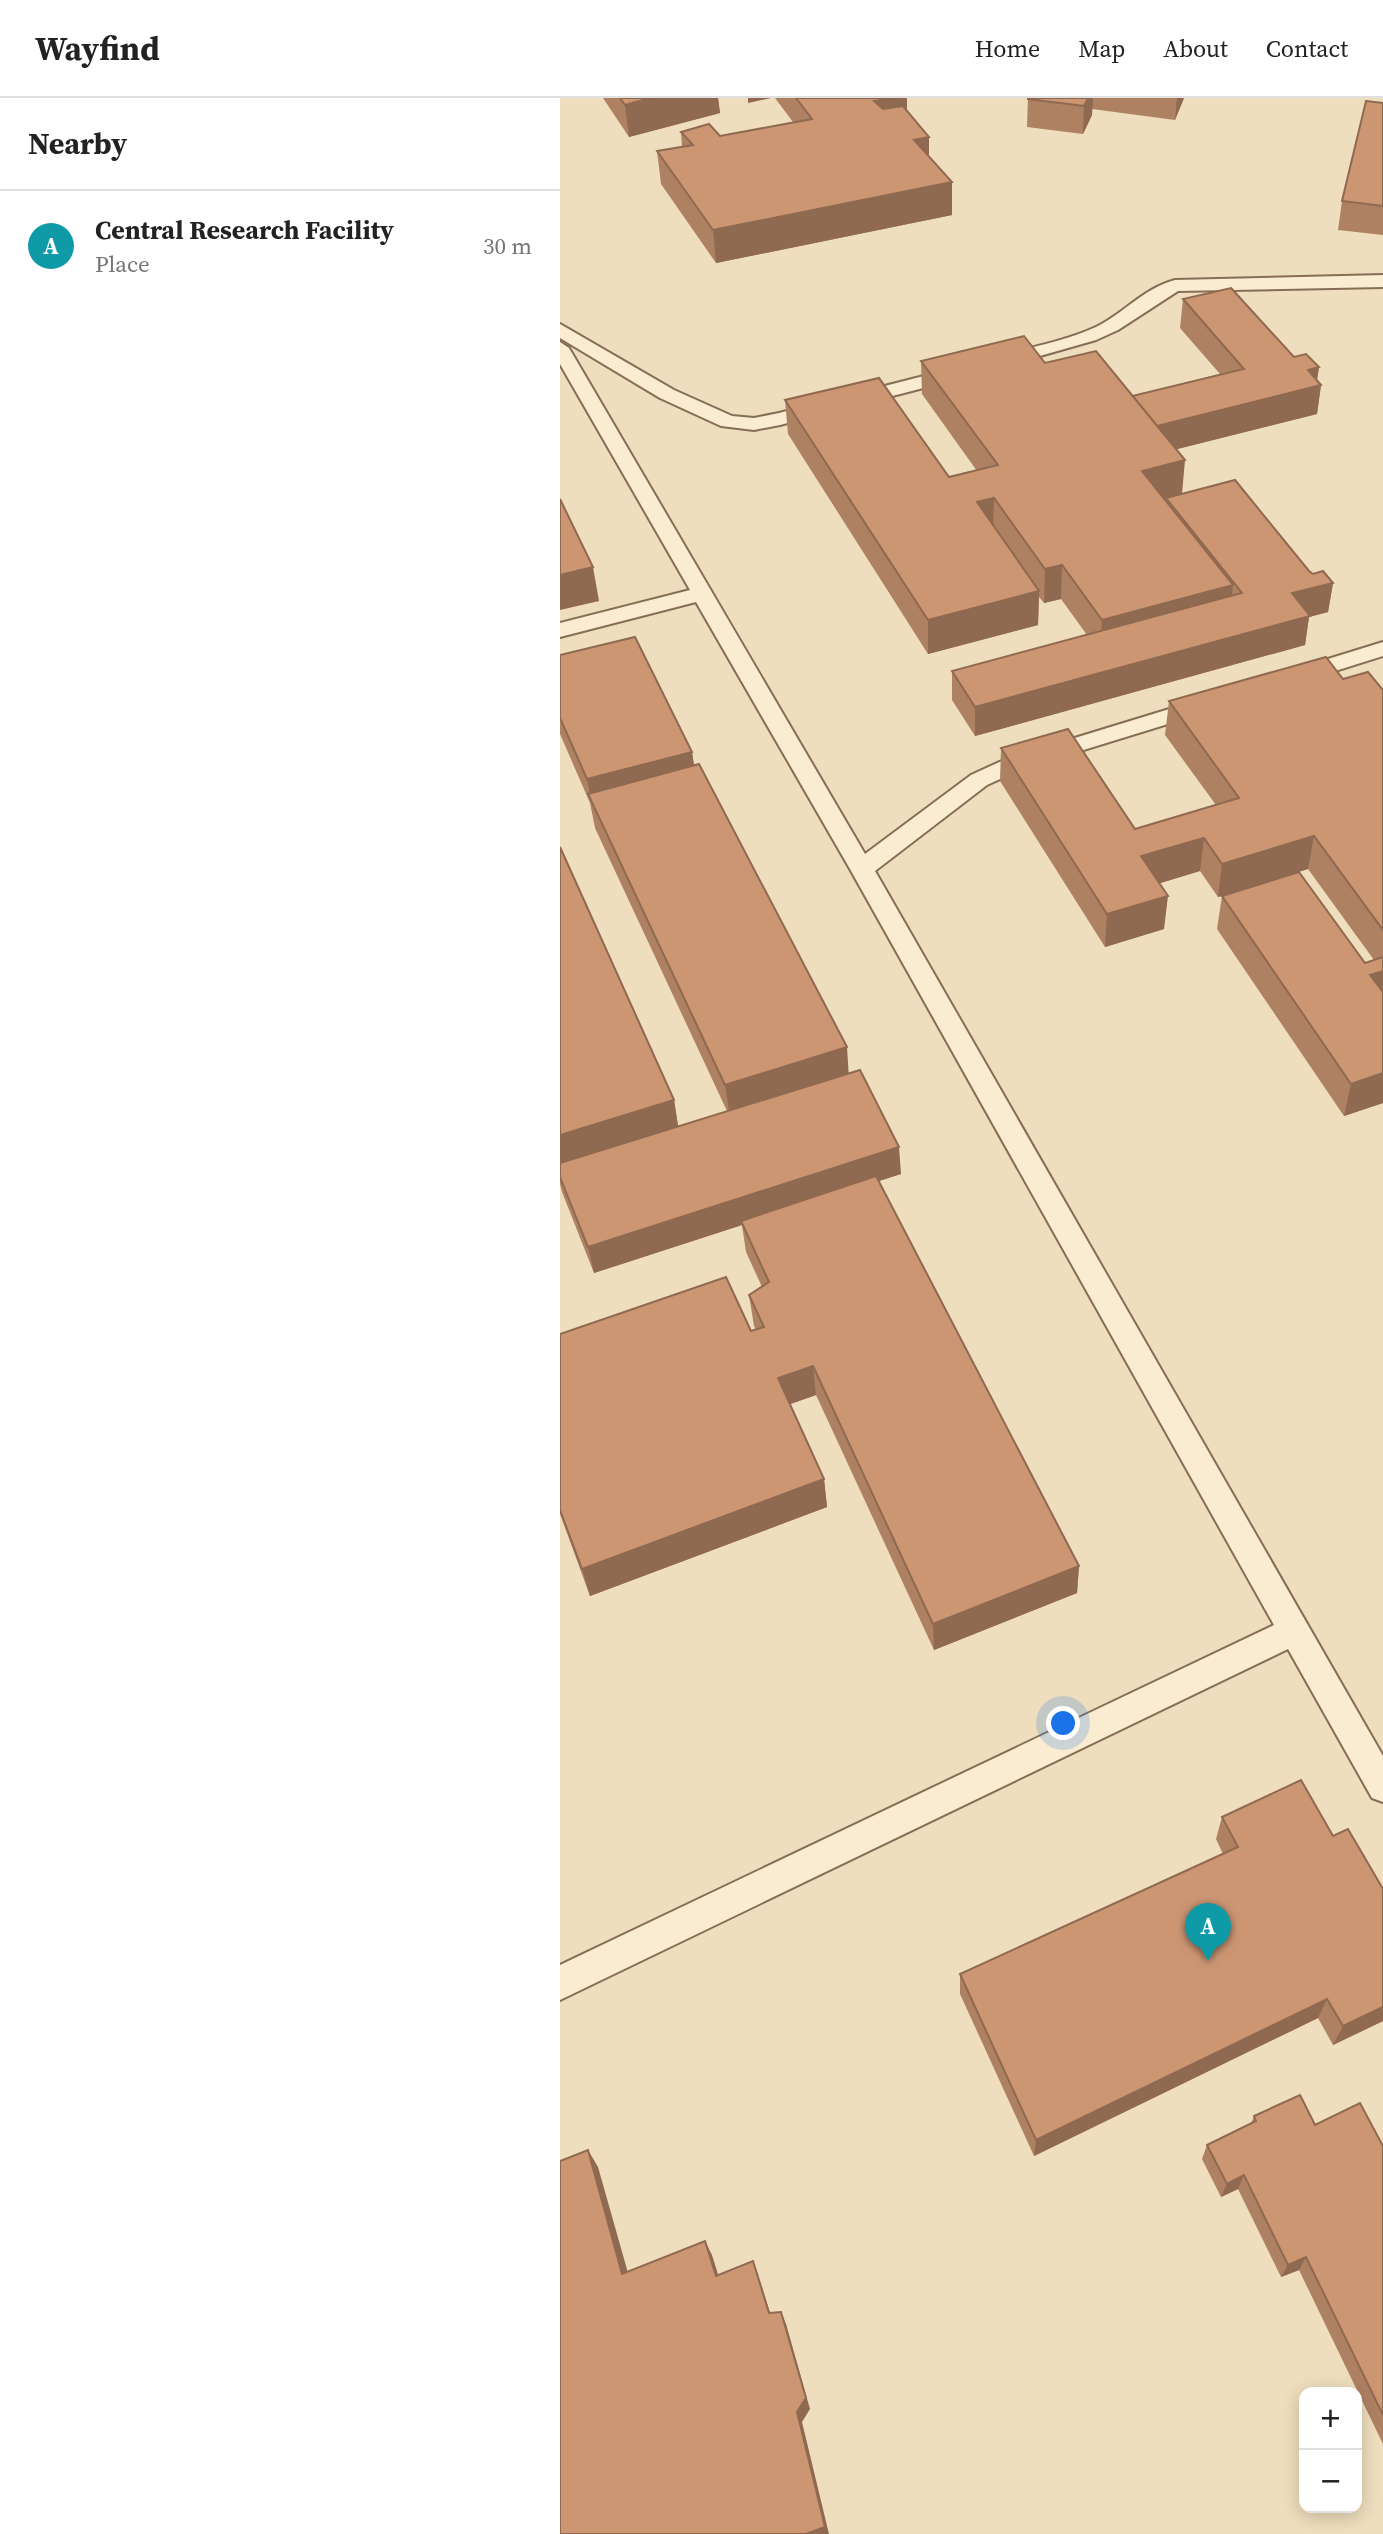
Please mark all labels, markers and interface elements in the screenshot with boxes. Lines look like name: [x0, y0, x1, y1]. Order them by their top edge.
text: Wayfind: [35, 26, 160, 71]
text: Home: [975, 32, 1040, 65]
text: Map: [1078, 32, 1125, 65]
text: About: [1163, 32, 1228, 65]
text: Contact: [1266, 32, 1348, 65]
text: Nearby: [28, 123, 127, 164]
text: Central Research Facility: [95, 212, 394, 248]
text: A: [43, 230, 59, 262]
text: 30 m: [483, 230, 532, 262]
text: Place: [95, 248, 150, 280]
your location: [1046, 1706, 1080, 1740]
pin: A: [1185, 1903, 1231, 1961]
map controls: [1299, 2387, 1362, 2513]
button: +: [1299, 2387, 1362, 2450]
button: −: [1299, 2450, 1362, 2513]

